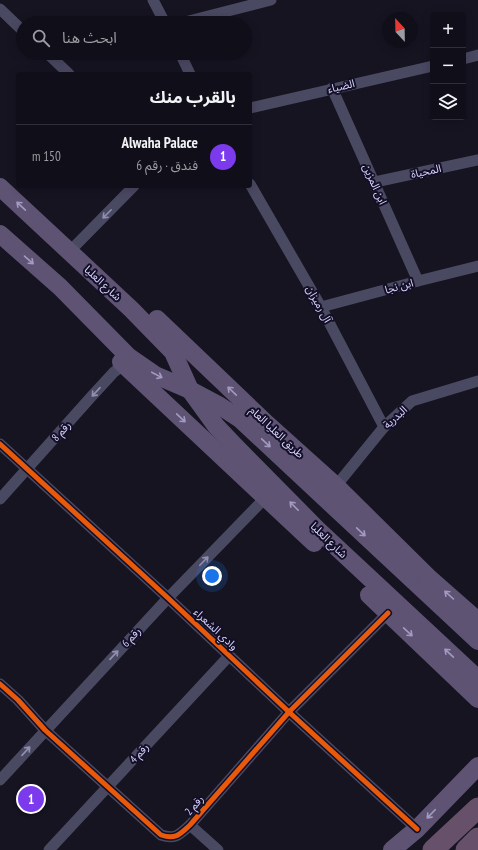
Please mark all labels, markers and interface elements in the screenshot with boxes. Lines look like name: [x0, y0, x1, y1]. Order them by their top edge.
north arrow: [382, 12, 418, 48]
map controls: [430, 12, 466, 120]
button: +: [430, 12, 466, 48]
search box: [16, 16, 252, 60]
icon: search: [30, 27, 52, 49]
text: ابحث هنا: [62, 28, 117, 47]
button: −: [430, 48, 466, 84]
street label: الضياء: [326, 76, 356, 96]
button: layers: [430, 84, 466, 120]
text: بالقرب منك: [150, 86, 236, 108]
text: Alwaha Palace: [121, 133, 198, 152]
text: 150 m: [32, 148, 61, 165]
text: 1: [220, 148, 226, 165]
text: فندق · رقم 6: [136, 157, 198, 174]
street label: ابن المزين: [360, 161, 390, 207]
street label: المحياة: [410, 161, 442, 181]
one-way arrow: [16, 201, 26, 211]
one-way arrow: [102, 209, 112, 219]
one-way arrow: [24, 255, 34, 265]
street label: شارع العليا: [81, 262, 125, 305]
street label: ابن نجا: [383, 275, 415, 297]
street label: آل رميزان: [303, 283, 335, 326]
one-way arrow: [150, 372, 162, 379]
one-way arrow: [227, 386, 237, 395]
one-way arrow: [91, 387, 101, 397]
street label: طريق العليا العام: [246, 403, 307, 462]
street label: البدرية: [380, 403, 410, 431]
one-way arrow: [176, 413, 186, 423]
street label: رقم 8: [48, 418, 75, 445]
one-way arrow: [261, 438, 271, 448]
one-way arrow: [289, 501, 299, 511]
street label: شارع العليا: [307, 519, 351, 562]
one-way arrow: [356, 527, 366, 536]
one-way arrow: [199, 556, 208, 566]
your location: [202, 566, 222, 586]
one-way arrow: [444, 590, 454, 600]
street label: وادي الشعراء: [189, 605, 241, 655]
street label: رقم 6: [118, 624, 145, 651]
one-way arrow: [403, 627, 413, 637]
one-way arrow: [444, 648, 455, 657]
one-way arrow: [110, 650, 119, 660]
street label: رقم 4: [126, 740, 153, 767]
one-way arrow: [22, 746, 31, 756]
pin: 1: [18, 784, 44, 814]
street label: رقم 2: [181, 792, 208, 819]
one-way arrow: [427, 809, 436, 820]

